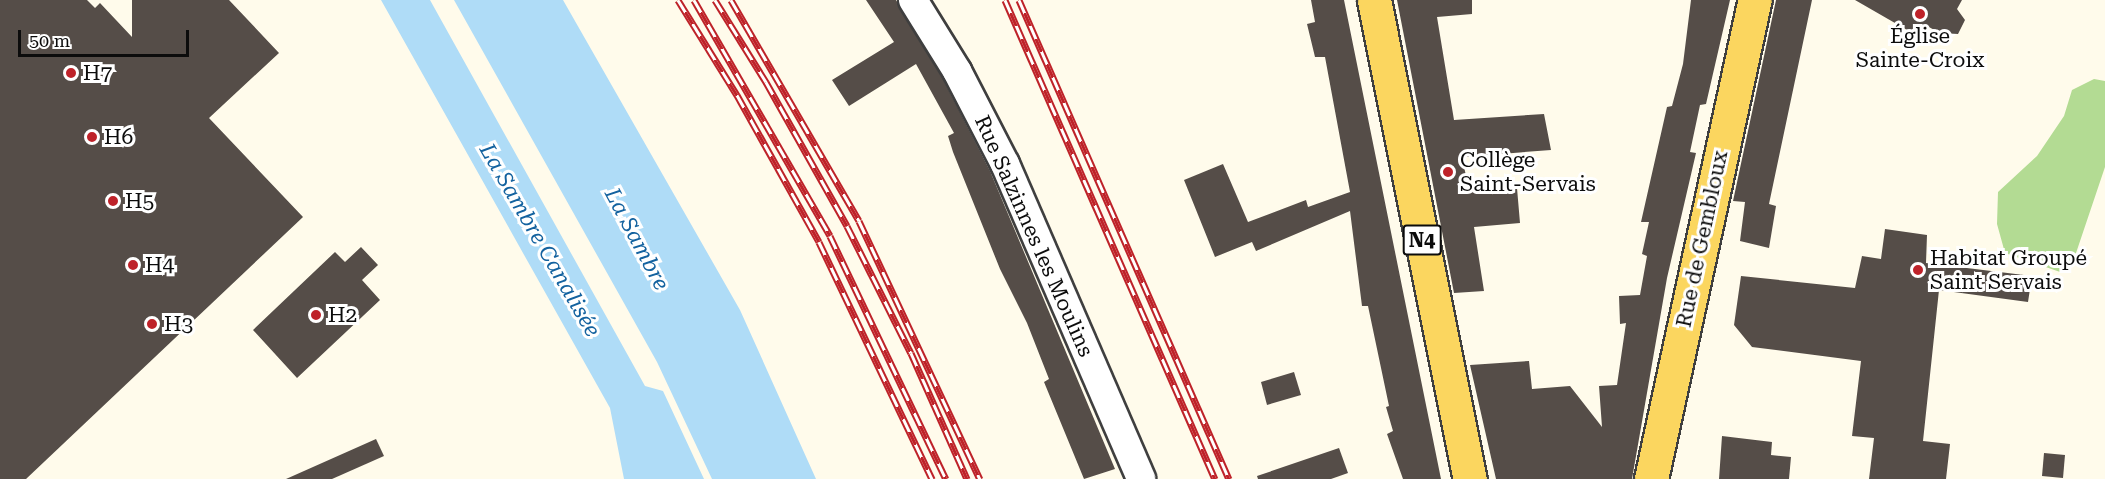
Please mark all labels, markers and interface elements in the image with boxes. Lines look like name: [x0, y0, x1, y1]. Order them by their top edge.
marker: Église Sainte-Croix: [1913, 7, 1927, 21]
scale bar: [21, 18, 192, 56]
place label: Église Sainte-Croix: [1856, 23, 1984, 73]
text: 50 m: [29, 30, 70, 51]
place label: H7: [83, 60, 112, 86]
marker: H7: [64, 66, 78, 80]
street label: Rue Salzinnes les Moulins: [969, 111, 1099, 361]
place label: H6: [104, 124, 133, 150]
marker: H6: [85, 130, 99, 144]
water label: La Sambre Canalisée: [474, 139, 606, 341]
place label: Collège Saint-Servais: [1460, 147, 1596, 197]
street label: Rue de Gembloux: [1671, 148, 1733, 330]
marker: Collège Saint-Servais: [1441, 165, 1455, 179]
water label: La Sambre: [599, 183, 675, 295]
place label: H5: [125, 188, 154, 214]
marker: H5: [106, 194, 120, 208]
road number: N4: [1402, 223, 1442, 257]
place label: Habitat Groupé Saint Servais: [1930, 245, 2087, 295]
place label: H4: [145, 252, 174, 278]
marker: H4: [126, 258, 140, 272]
marker: Habitat Groupé Saint Servais: [1911, 263, 1925, 277]
place label: H2: [328, 302, 357, 328]
marker: H2: [309, 308, 323, 322]
place label: H3: [164, 311, 193, 337]
marker: H3: [145, 317, 159, 331]

